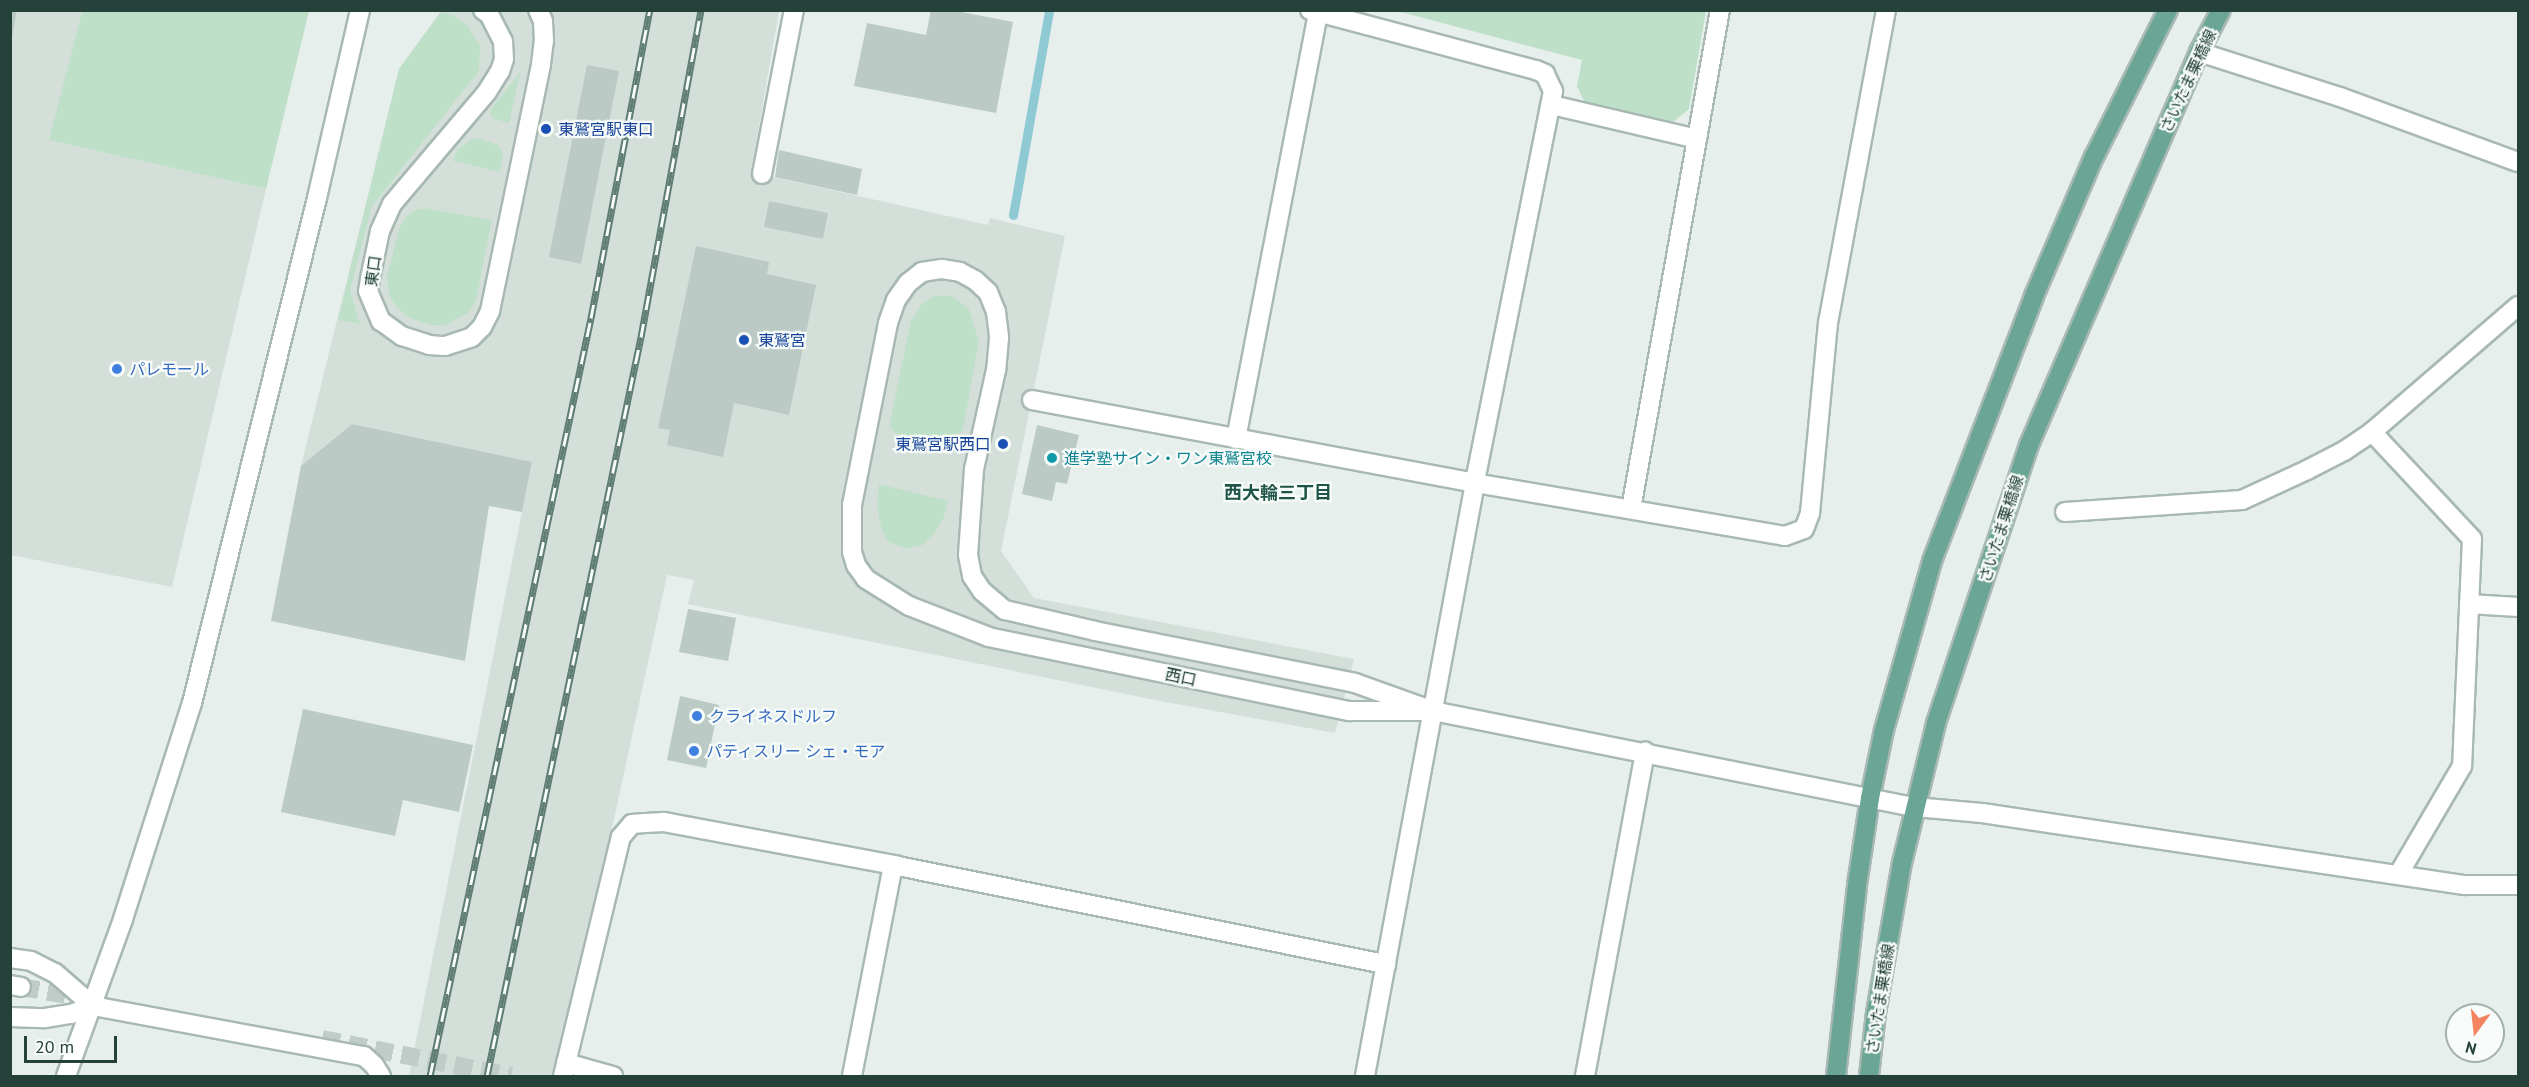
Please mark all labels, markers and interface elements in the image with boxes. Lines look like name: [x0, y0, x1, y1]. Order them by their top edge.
street label: さいたま栗橋線: [2156, 26, 2220, 136]
place label: 東鷲宮駅東口: [558, 119, 654, 139]
marker: 東鷲宮駅東口: [539, 122, 553, 136]
street label: 東口: [361, 254, 385, 288]
place label: 東鷲宮: [758, 330, 806, 350]
marker: 東鷲宮: [735, 331, 753, 349]
place label: パレモール: [129, 359, 209, 379]
marker: パレモール: [110, 362, 124, 376]
place label: 東鷲宮駅西口: [895, 434, 991, 454]
marker: 東鷲宮駅西口: [996, 437, 1010, 451]
place label: 進学塾サイン・ワン東鷲宮校: [1064, 448, 1272, 468]
marker: 進学塾サイン・ワン東鷲宮校: [1045, 451, 1059, 465]
street label: さいたま栗橋線: [1975, 473, 2027, 585]
district label: 西大輪三丁目: [1224, 482, 1332, 504]
street label: 西口: [1163, 664, 1199, 690]
place label: クライネスドルフ: [709, 706, 837, 726]
marker: クライネスドルフ: [690, 709, 704, 723]
place label: パティスリー シェ・モア: [706, 741, 886, 761]
marker: パティスリー シェ・モア: [687, 744, 701, 758]
street label: さいたま栗橋線: [1862, 942, 1898, 1056]
north arrow: [2445, 1003, 2505, 1063]
scale bar: [27, 1024, 120, 1062]
text: 20 m: [35, 1035, 74, 1058]
text: N: [2463, 1037, 2479, 1059]

